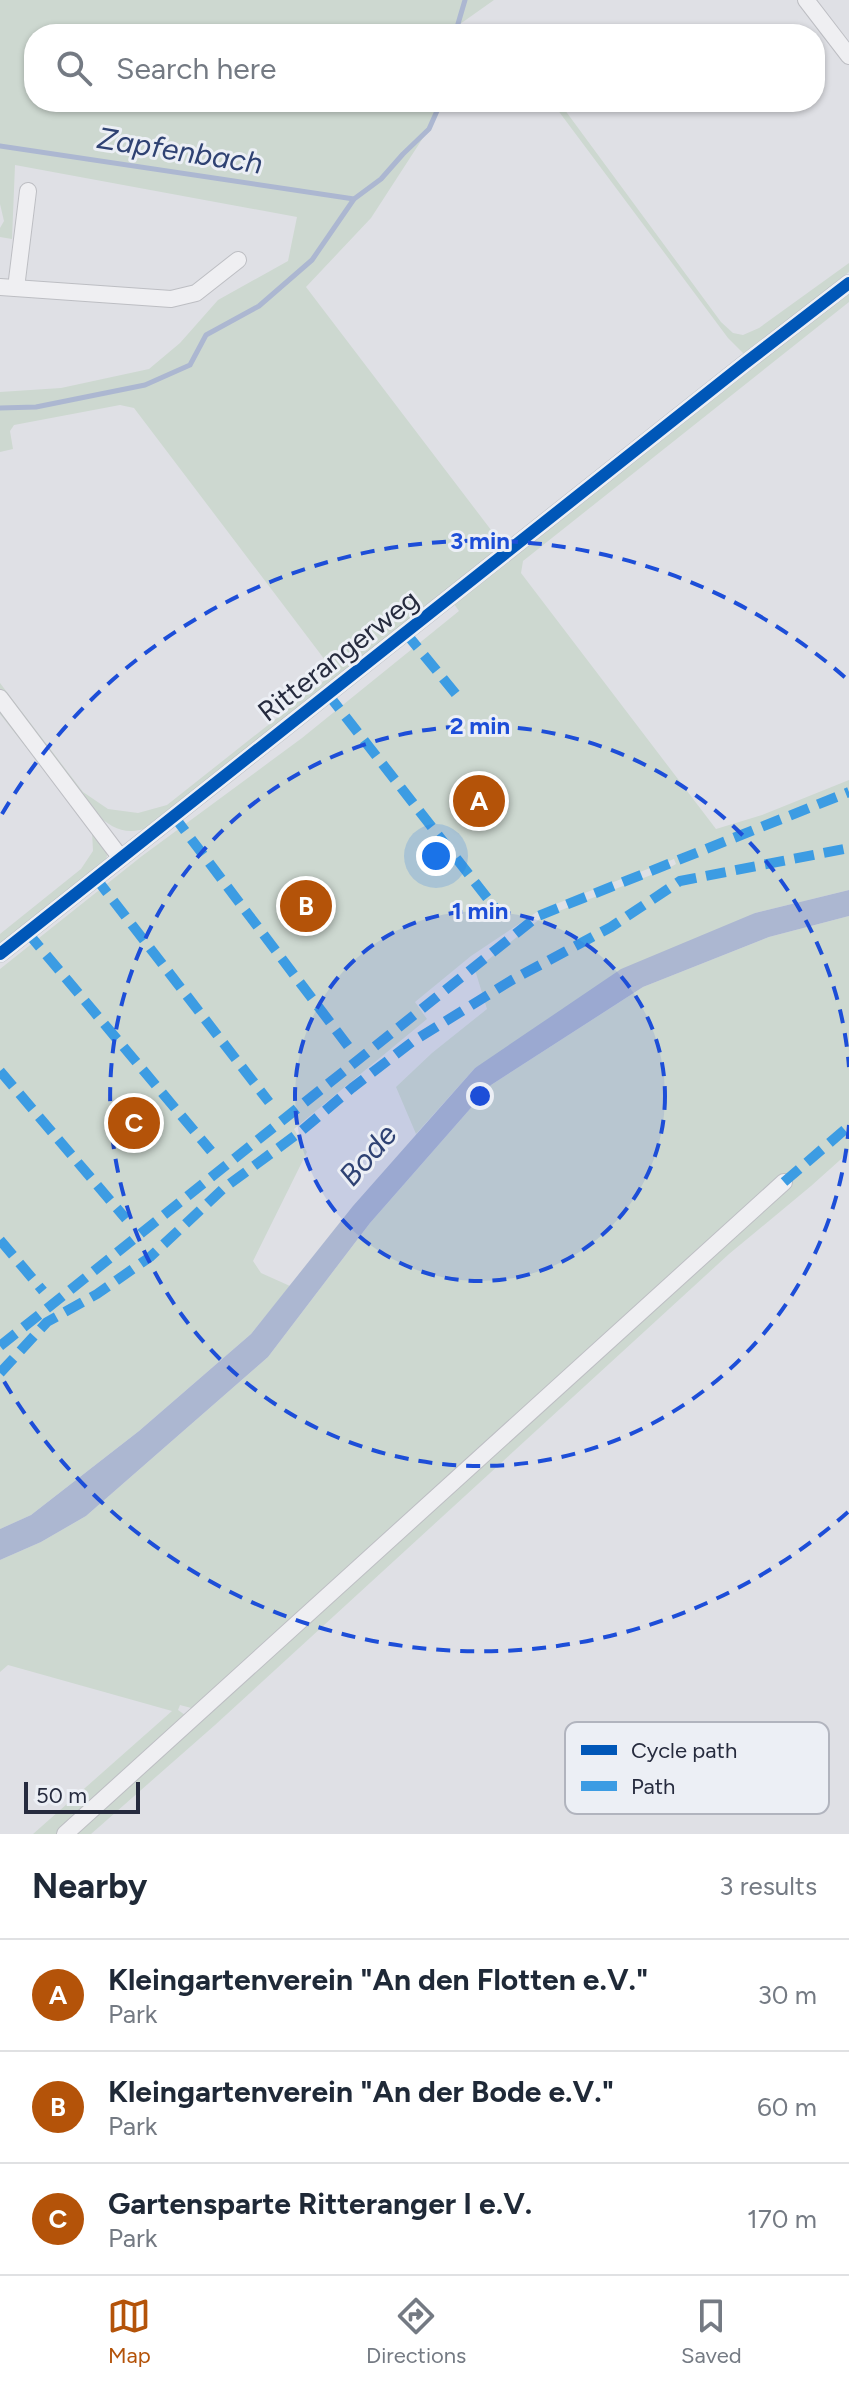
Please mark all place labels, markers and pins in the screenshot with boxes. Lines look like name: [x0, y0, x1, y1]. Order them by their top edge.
pin: A: [453, 771, 505, 831]
pin: B: [280, 876, 332, 936]
centre of rings: [466, 1082, 494, 1110]
pin: C: [108, 1093, 160, 1153]

